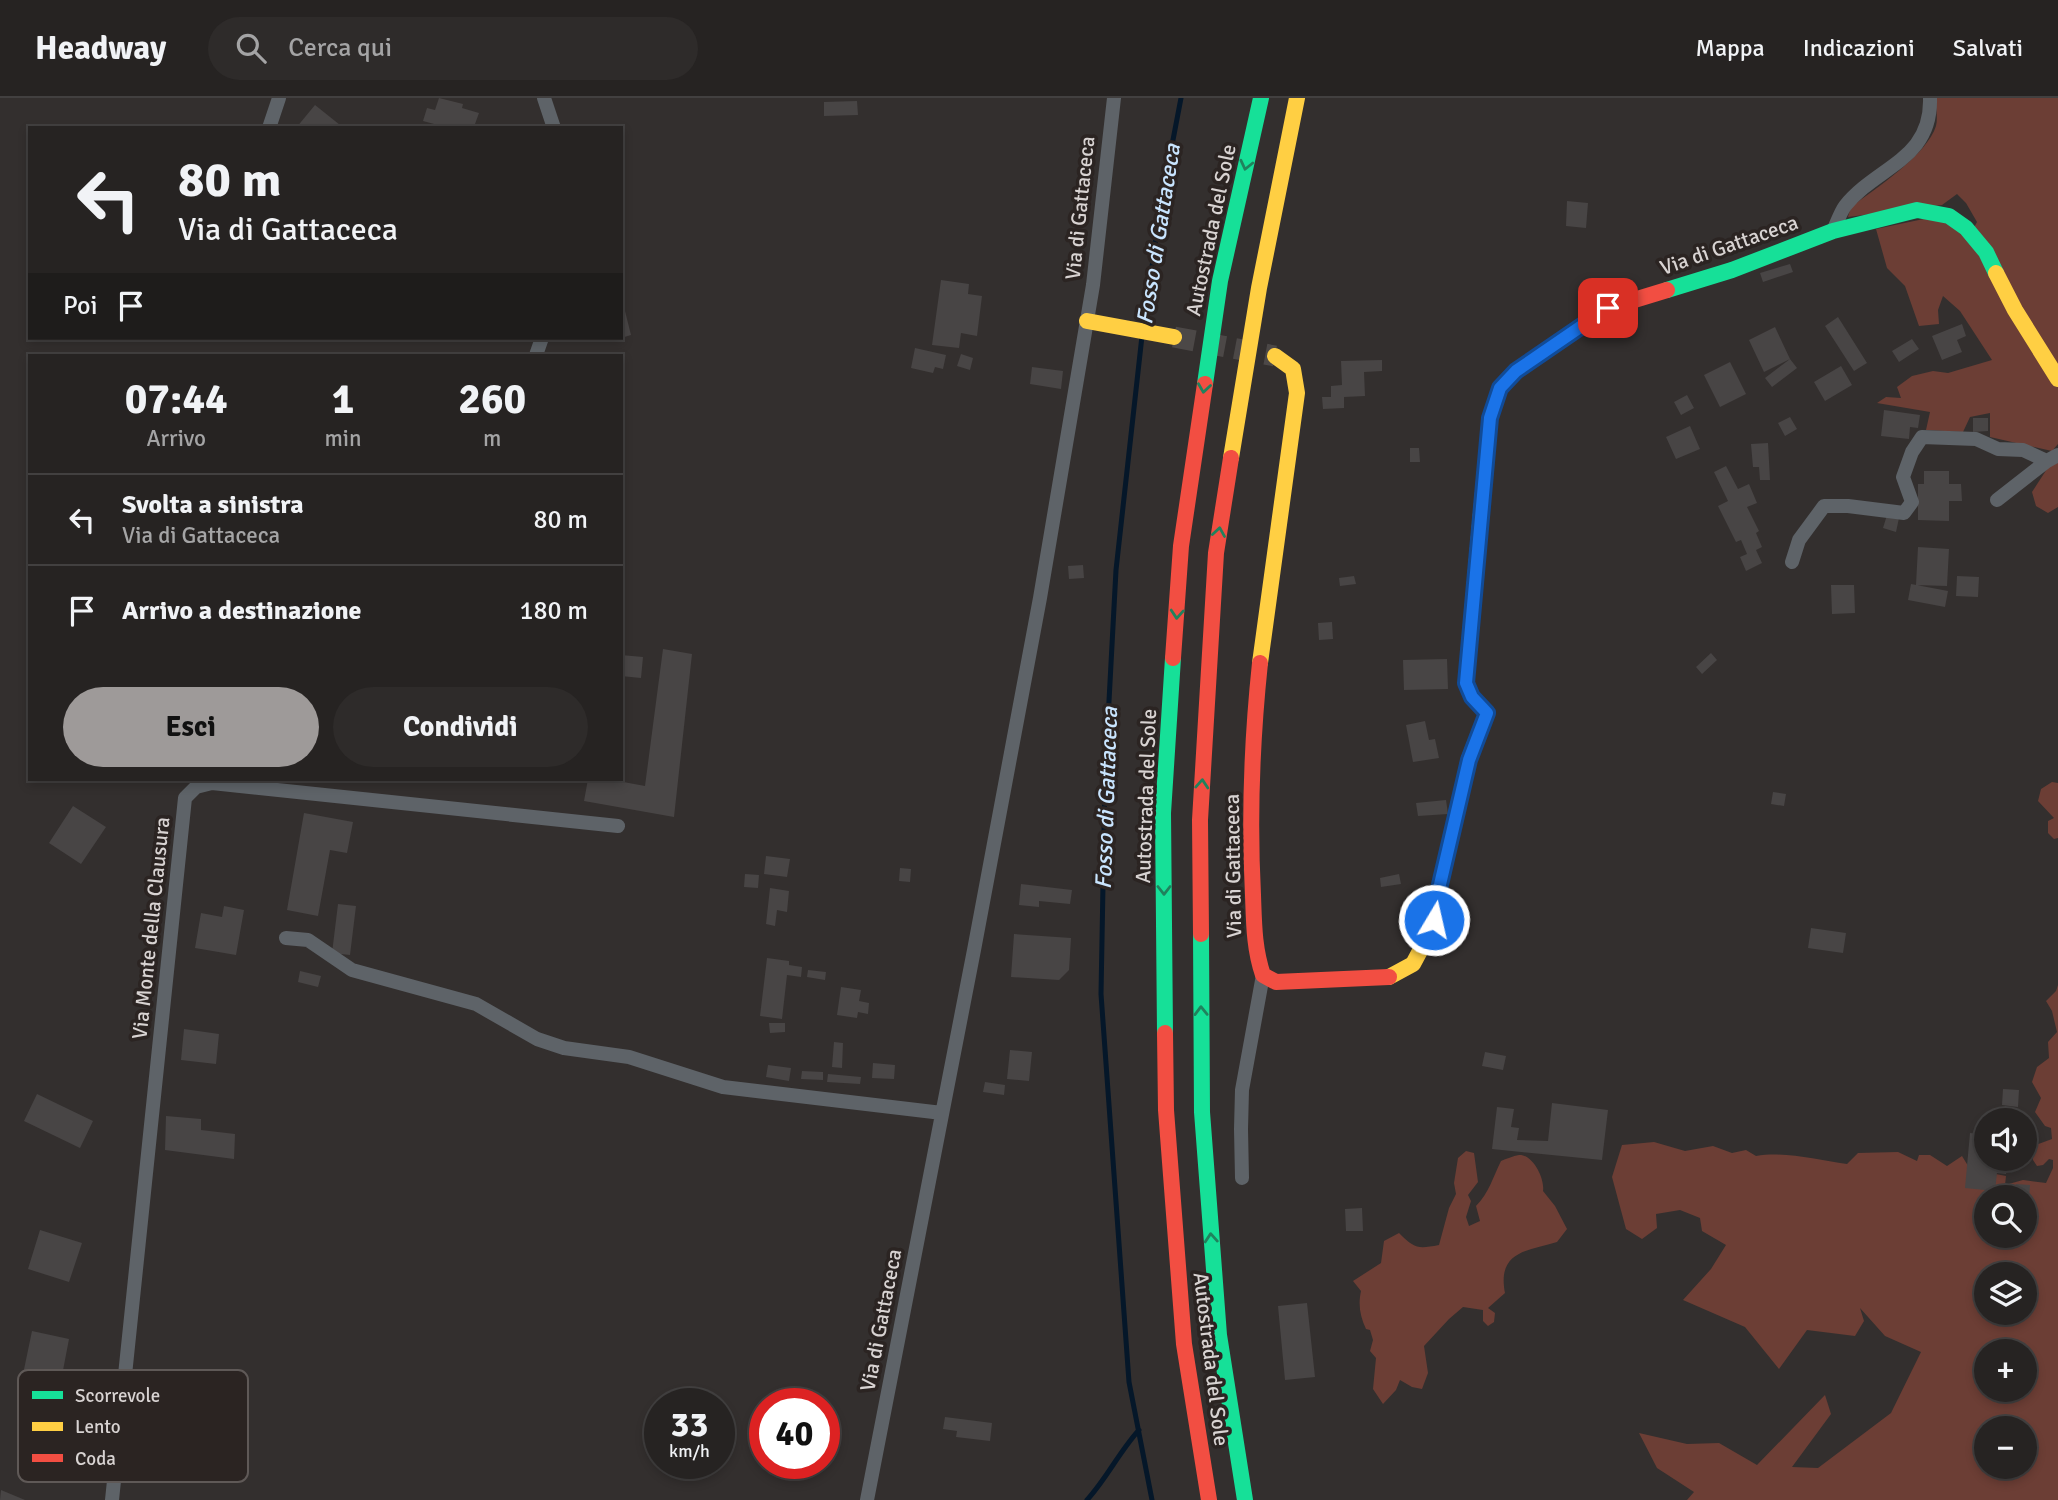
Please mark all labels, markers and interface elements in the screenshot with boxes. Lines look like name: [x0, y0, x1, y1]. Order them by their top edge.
search box: [208, 17, 698, 80]
text: Headway: [35, 28, 166, 69]
icon: search: [232, 29, 270, 67]
text: Cerca qui: [288, 32, 392, 64]
text: Mappa: [1696, 33, 1765, 63]
text: Indicazioni: [1803, 33, 1915, 63]
text: Salvati: [1953, 33, 2023, 63]
street label: Via di Gattaceca: [1060, 135, 1100, 281]
water label: Fosso di Gattaceca: [1130, 140, 1187, 326]
street label: Autostrada del Sole: [1180, 142, 1242, 318]
text: 80 m: [178, 150, 281, 210]
icon: left: [63, 154, 154, 245]
one-way arrow: [1239, 159, 1254, 171]
street label: Via di Gattaceca: [1656, 209, 1802, 281]
text: Via di Gattaceca: [178, 210, 398, 249]
pin: [1578, 278, 1638, 338]
icon: arrive: [112, 287, 150, 325]
icon: arrive: [1589, 289, 1627, 327]
text: Poi: [63, 290, 98, 322]
text: 07:44: [125, 374, 228, 425]
text: 1: [332, 374, 354, 425]
text: 260: [458, 374, 526, 425]
one-way arrow: [1197, 382, 1212, 394]
text: Arrivo: [146, 424, 206, 453]
text: min: [324, 424, 362, 453]
text: m: [483, 424, 501, 453]
text: Svolta a sinistra: [122, 489, 304, 521]
icon: left: [63, 501, 101, 539]
text: 80 m: [533, 504, 588, 536]
text: Via di Gattaceca: [122, 521, 280, 550]
one-way arrow: [1211, 526, 1226, 538]
icon: arrive: [63, 592, 101, 630]
text: Arrivo a destinazione: [122, 595, 362, 627]
text: 180 m: [519, 595, 588, 627]
one-way arrow: [1169, 609, 1184, 620]
button: Esci: [63, 687, 319, 767]
button: Condividi: [333, 687, 588, 767]
water label: Fosso di Gattaceca: [1089, 705, 1124, 890]
street label: Autostrada del Sole: [1130, 708, 1162, 884]
one-way arrow: [1194, 778, 1209, 789]
street label: Via di Gattaceca: [1219, 794, 1247, 938]
street label: Via Monte della Clausura: [126, 815, 176, 1041]
position arrow: [1397, 883, 1471, 957]
one-way arrow: [1156, 885, 1172, 896]
one-way arrow: [1193, 1005, 1209, 1016]
map controls: [1974, 1108, 2037, 1479]
button: sound: [1974, 1108, 2037, 1171]
button: search: [1974, 1185, 2037, 1248]
one-way arrow: [1204, 1232, 1219, 1243]
street label: Via di Gattaceca: [854, 1247, 908, 1393]
button: layers: [1974, 1262, 2037, 1325]
street label: Autostrada del Sole: [1187, 1271, 1235, 1447]
button: +: [1974, 1339, 2037, 1402]
legend: [18, 1370, 248, 1482]
text: Scorrevole: [75, 1384, 160, 1408]
speed limit sign: 40: [749, 1388, 840, 1479]
text: 33: [671, 1403, 708, 1446]
text: Lento: [75, 1415, 121, 1439]
button: −: [1974, 1416, 2037, 1479]
text: km/h: [669, 1440, 710, 1462]
text: Coda: [75, 1447, 116, 1471]

